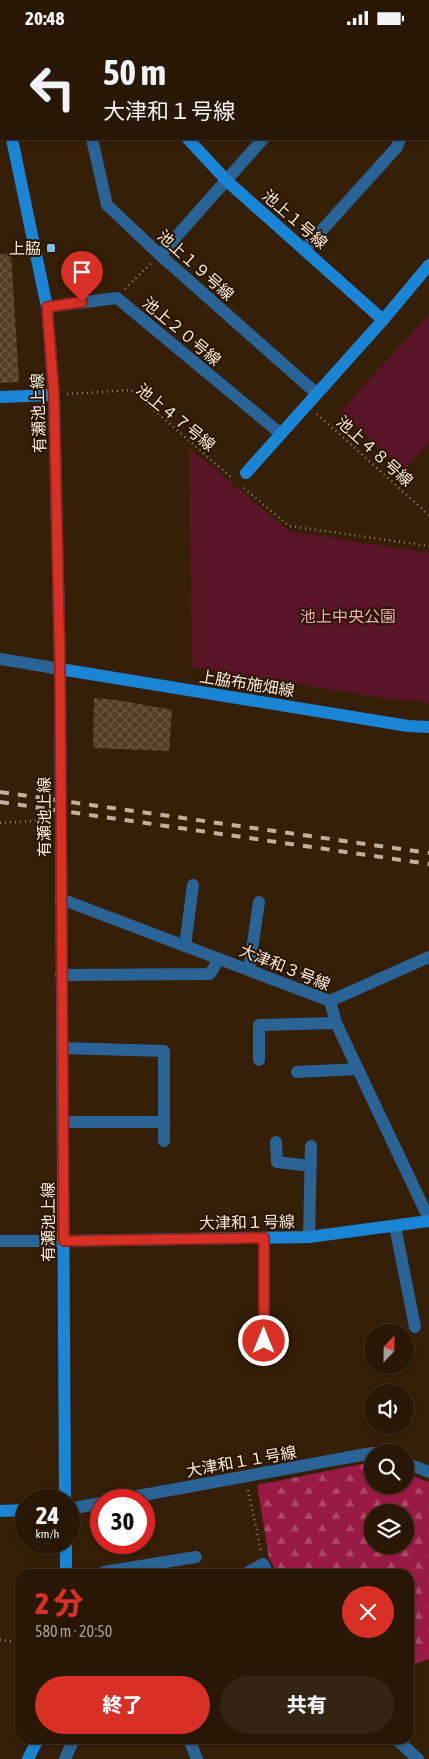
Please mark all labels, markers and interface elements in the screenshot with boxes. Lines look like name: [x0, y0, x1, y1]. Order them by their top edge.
text: 20:48: [25, 7, 64, 29]
text: 50 m: [103, 52, 166, 92]
icon: left: [20, 55, 85, 120]
text: 大津和１号線: [103, 98, 235, 124]
street label: 池上１号線: [259, 186, 331, 252]
street label: 池上１９号線: [154, 226, 238, 304]
place label: 上脇: [9, 239, 41, 257]
marker: 上脇: [45, 242, 57, 254]
pin: [61, 251, 103, 302]
icon: arrive: [68, 258, 96, 286]
street label: 池上２０号線: [139, 293, 225, 369]
street label: 有瀬池上線: [28, 373, 48, 453]
street label: 池上４７号線: [133, 380, 219, 454]
street label: 池上４８号線: [333, 412, 417, 490]
park label: 池上中央公園: [300, 607, 396, 625]
street label: 上脇布施畑線: [198, 667, 296, 699]
street label: 有瀬池上線: [35, 777, 53, 857]
street label: 大津和３号線: [237, 941, 333, 993]
street label: 有瀬池上線: [39, 1182, 57, 1262]
street label: 大津和１号線: [199, 1212, 295, 1232]
position arrow: [237, 1314, 289, 1366]
north arrow: [364, 1324, 414, 1374]
map controls: [364, 1324, 414, 1554]
button: sound: [364, 1384, 414, 1434]
street label: 大津和１１号線: [184, 1442, 298, 1480]
button: search: [364, 1444, 414, 1494]
speed limit sign: 30: [90, 1489, 155, 1554]
text: 24: [36, 1501, 59, 1529]
button: layers: [364, 1504, 414, 1554]
text: km/h: [36, 1527, 59, 1541]
text: 2 分: [35, 1586, 83, 1620]
button: close: [342, 1586, 394, 1638]
text: 580 m · 20:50: [35, 1622, 112, 1640]
button: 終了: [35, 1676, 210, 1734]
button: 共有: [220, 1676, 394, 1734]

